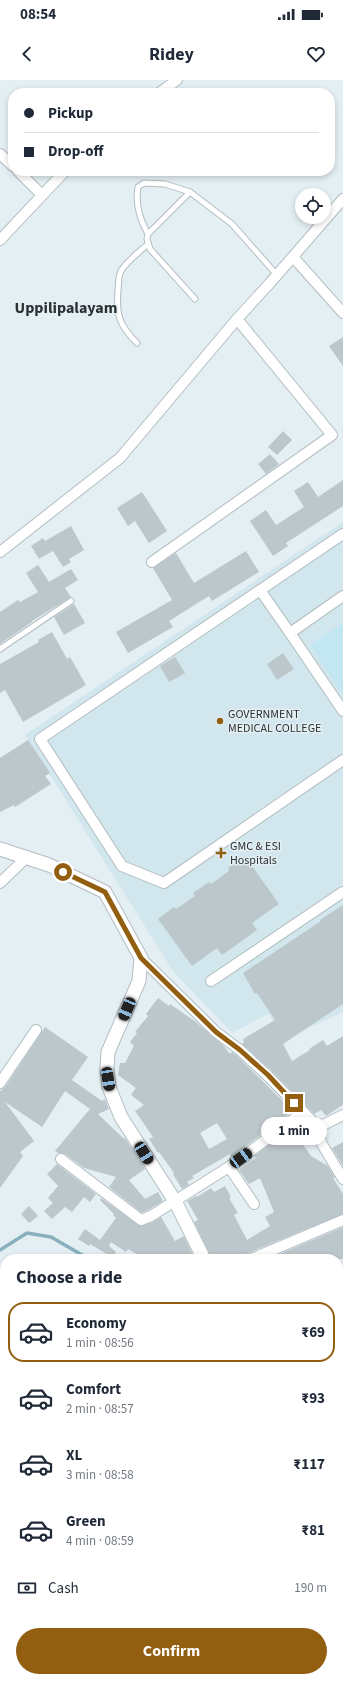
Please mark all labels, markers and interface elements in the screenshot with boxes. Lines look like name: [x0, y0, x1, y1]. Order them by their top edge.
text: 08:54: [20, 4, 56, 25]
text: Ridey: [149, 42, 194, 67]
icon: back: [16, 43, 38, 65]
icon: heart: [305, 43, 327, 65]
text: Pickup: [48, 103, 93, 124]
text: Drop-off: [48, 141, 103, 162]
map controls: [295, 188, 331, 224]
button: locate: [295, 188, 331, 224]
district label: Uppilipalayam: [15, 297, 117, 319]
place label: GOVERNMENT MEDICAL COLLEGE: [228, 706, 321, 737]
marker: GOVERNMENT MEDICAL COLLEGE: [215, 716, 225, 726]
place label: GMC & ESI Hospitals: [230, 838, 281, 869]
marker: GMC & ESI Hospitals: [215, 847, 227, 859]
route start: [54, 863, 72, 881]
car: [117, 996, 137, 1022]
car: [100, 1066, 116, 1092]
route end: [285, 1094, 303, 1112]
callout: 1 min: [261, 1117, 327, 1145]
text: 1 min: [278, 1122, 310, 1140]
car: [133, 1140, 155, 1166]
car: [228, 1146, 254, 1170]
text: Choose a ride: [16, 1265, 122, 1290]
text: Economy: [66, 1313, 127, 1334]
icon: car: [18, 1314, 54, 1350]
text: ₹69: [301, 1322, 325, 1343]
text: 1 min · 08:56: [66, 1334, 134, 1352]
text: Comfort: [66, 1379, 121, 1400]
icon: car: [18, 1380, 54, 1416]
text: ₹93: [301, 1388, 325, 1409]
text: 2 min · 08:57: [66, 1400, 134, 1418]
text: XL: [66, 1445, 82, 1466]
icon: car: [18, 1446, 54, 1482]
text: ₹117: [293, 1454, 325, 1475]
text: 3 min · 08:58: [66, 1466, 134, 1484]
text: Green: [66, 1511, 106, 1532]
icon: car: [18, 1512, 54, 1548]
text: ₹81: [301, 1520, 325, 1541]
text: 4 min · 08:59: [66, 1532, 134, 1550]
icon: cash: [16, 1577, 38, 1599]
text: Cash: [48, 1578, 79, 1599]
text: 190 m: [294, 1579, 327, 1597]
button: Confirm: [16, 1628, 327, 1674]

